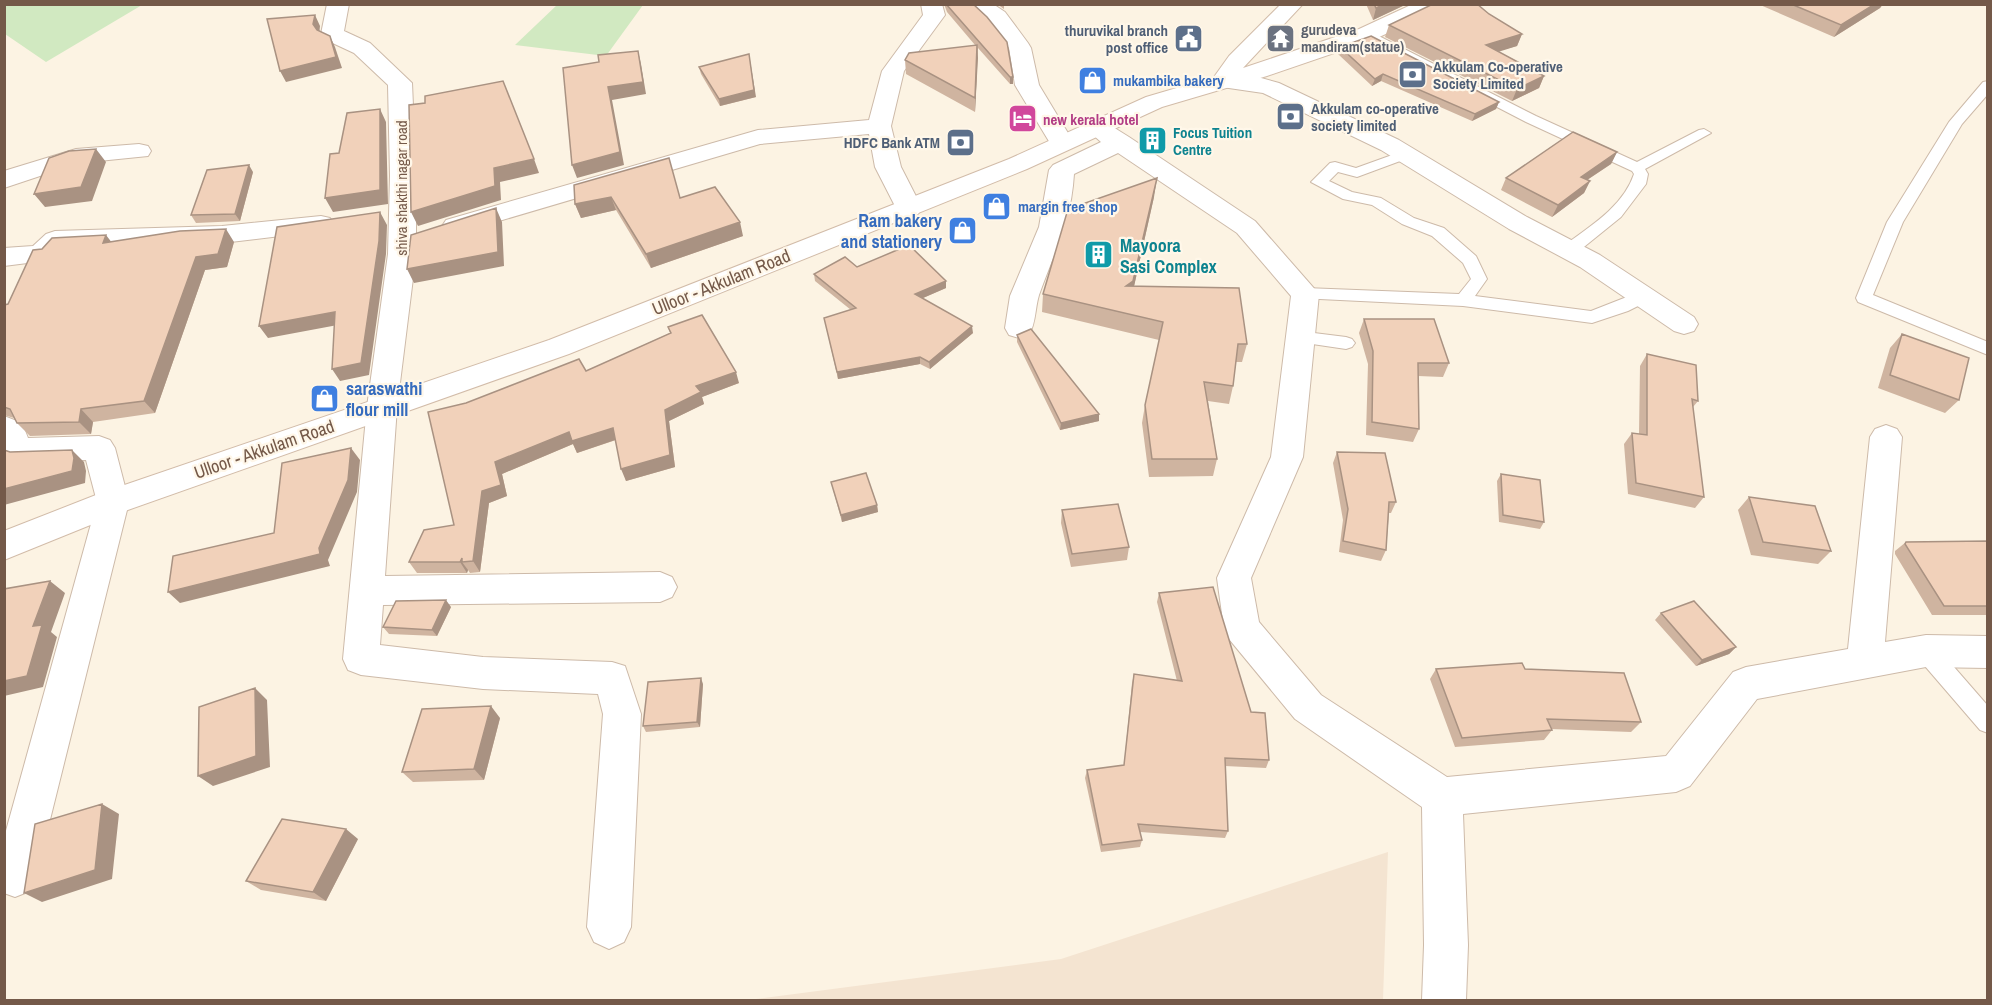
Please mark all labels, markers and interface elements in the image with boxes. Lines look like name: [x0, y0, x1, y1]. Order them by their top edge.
place label: gurudeva mandiram(statue): [1301, 19, 1404, 57]
place label: thuruvikal branch post office: [1065, 20, 1168, 58]
temple icon: gurudeva mandiram(statue): [1264, 22, 1296, 54]
public building icon: thuruvikal branch post office: [1173, 23, 1205, 55]
place label: Akkulam Co-operative Society Limited: [1433, 56, 1563, 94]
bank icon: Akkulam Co-operative Society Limited: [1396, 59, 1428, 91]
shop icon: mukambika bakery: [1076, 64, 1108, 96]
place label: mukambika bakery: [1113, 70, 1224, 91]
place label: Akkulam co-operative society limited: [1311, 98, 1439, 136]
bank icon: Akkulam co-operative society limited: [1274, 101, 1306, 133]
hotel icon: new kerala hotel: [1006, 103, 1038, 135]
place label: new kerala hotel: [1043, 109, 1139, 130]
street label: shiva shakthi nagar road: [391, 120, 412, 256]
place label: Focus Tuition Centre: [1173, 122, 1252, 160]
building icon: Focus Tuition Centre: [1136, 125, 1168, 157]
bank icon: HDFC Bank ATM: [945, 126, 977, 158]
place label: HDFC Bank ATM: [844, 132, 940, 153]
shop icon: margin free shop: [981, 190, 1013, 222]
place label: margin free shop: [1018, 196, 1118, 217]
place label: Ram bakery and stationery: [841, 208, 943, 254]
shop icon: Ram bakery and stationery: [947, 214, 979, 246]
place label: Mayoora Sasi Complex: [1120, 233, 1218, 279]
building icon: Mayoora Sasi Complex: [1083, 239, 1115, 271]
street label: Ulloor - Akkulam Road: [648, 243, 794, 321]
place label: saraswathi flour mill: [346, 376, 422, 422]
shop icon: saraswathi flour mill: [309, 382, 341, 414]
street label: Ulloor - Akkulam Road: [191, 413, 337, 485]

